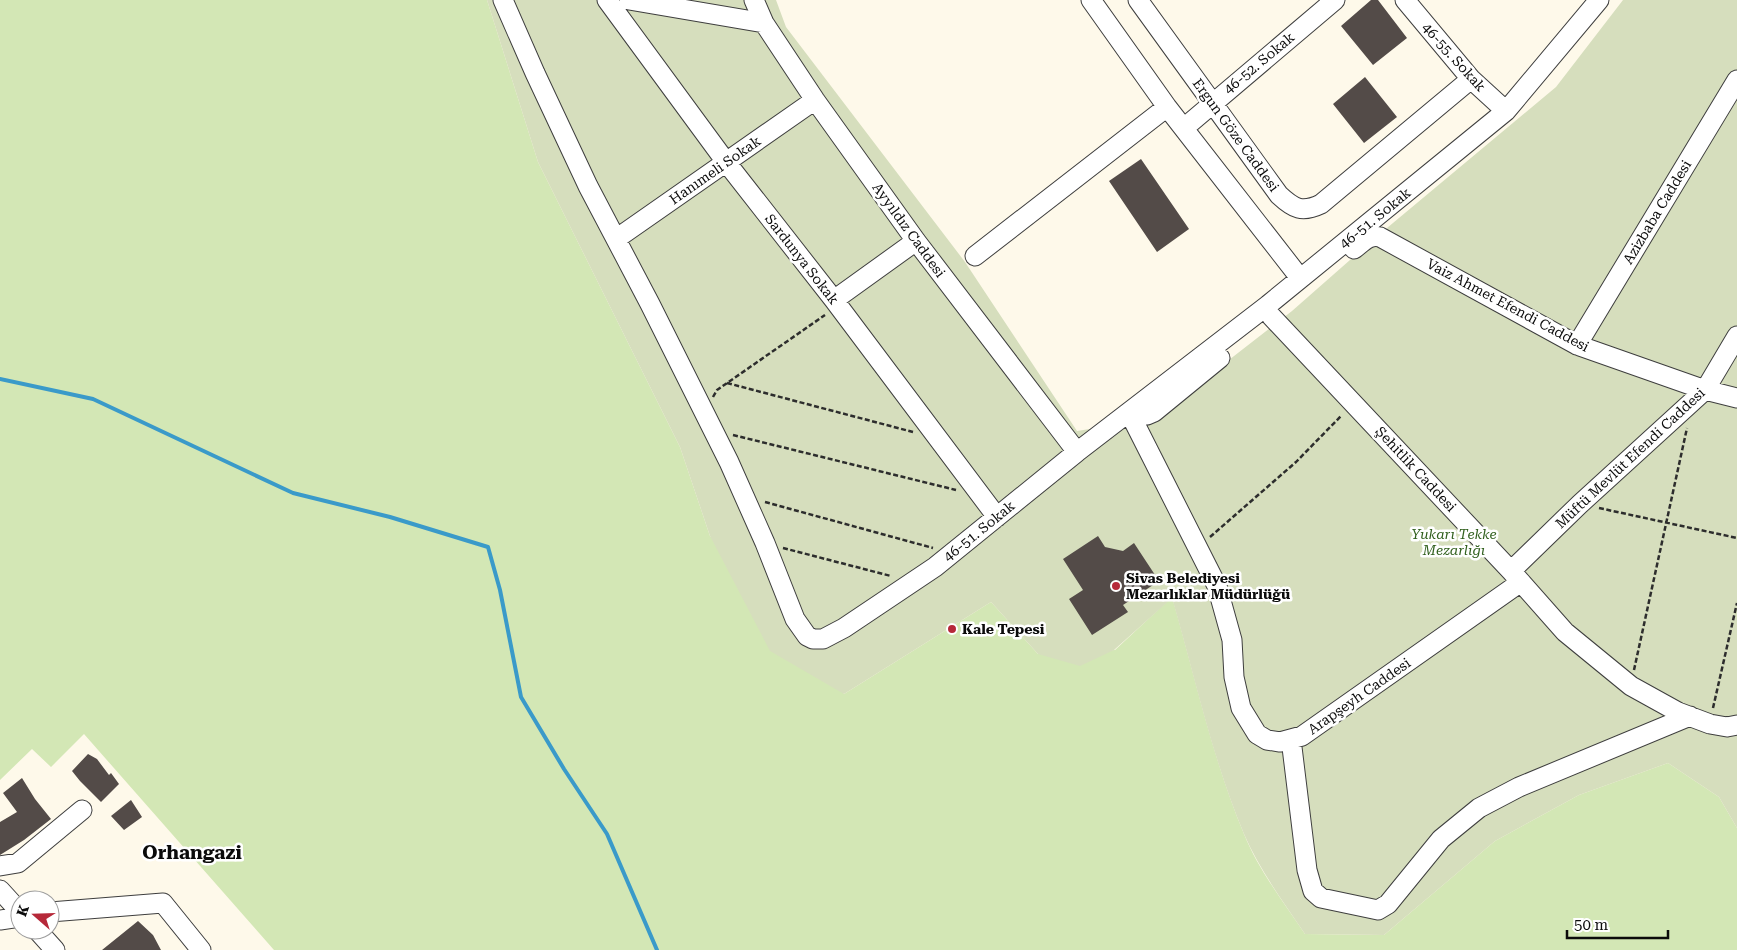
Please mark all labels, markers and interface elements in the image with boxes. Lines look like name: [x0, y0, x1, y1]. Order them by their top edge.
street label: 46-55. Sokak: [1419, 19, 1489, 95]
street label: 46-52. Sokak: [1221, 29, 1298, 97]
street label: Ergun Göze Caddesi: [1190, 75, 1283, 195]
street label: Hanımeli Sokak: [666, 133, 764, 207]
street label: Azizbaba Caddesi: [1620, 157, 1695, 267]
street label: Ayyıldız Caddesi: [869, 180, 949, 281]
street label: 46-51. Sokak: [1336, 184, 1414, 252]
street label: Sardunya Sokak: [762, 211, 842, 307]
street label: Vaiz Ahmet Efendi Caddesi: [1424, 255, 1592, 355]
street label: Müftü Mevlüt Efendi Caddesi: [1552, 384, 1708, 531]
street label: Şehitlik Caddesi: [1372, 423, 1460, 515]
street label: 46-51. Sokak: [940, 497, 1018, 565]
park label: Yukarı Tekke Mezarlığı: [1411, 526, 1497, 558]
place label: Sivas Belediyesi Mezarlıklar Müdürlüğü: [1126, 570, 1290, 602]
marker: Sivas Belediyesi Mezarlıklar Müdürlüğü: [1110, 580, 1122, 592]
place label: Kale Tepesi: [962, 621, 1045, 637]
marker: Kale Tepesi: [946, 623, 958, 635]
street label: Arapşeyh Caddesi: [1305, 654, 1414, 737]
district label: Orhangazi: [142, 841, 242, 864]
north arrow: [10, 890, 60, 940]
text: K: [13, 903, 32, 918]
scale bar: [1567, 908, 1668, 940]
text: 50 m: [1574, 916, 1609, 934]

